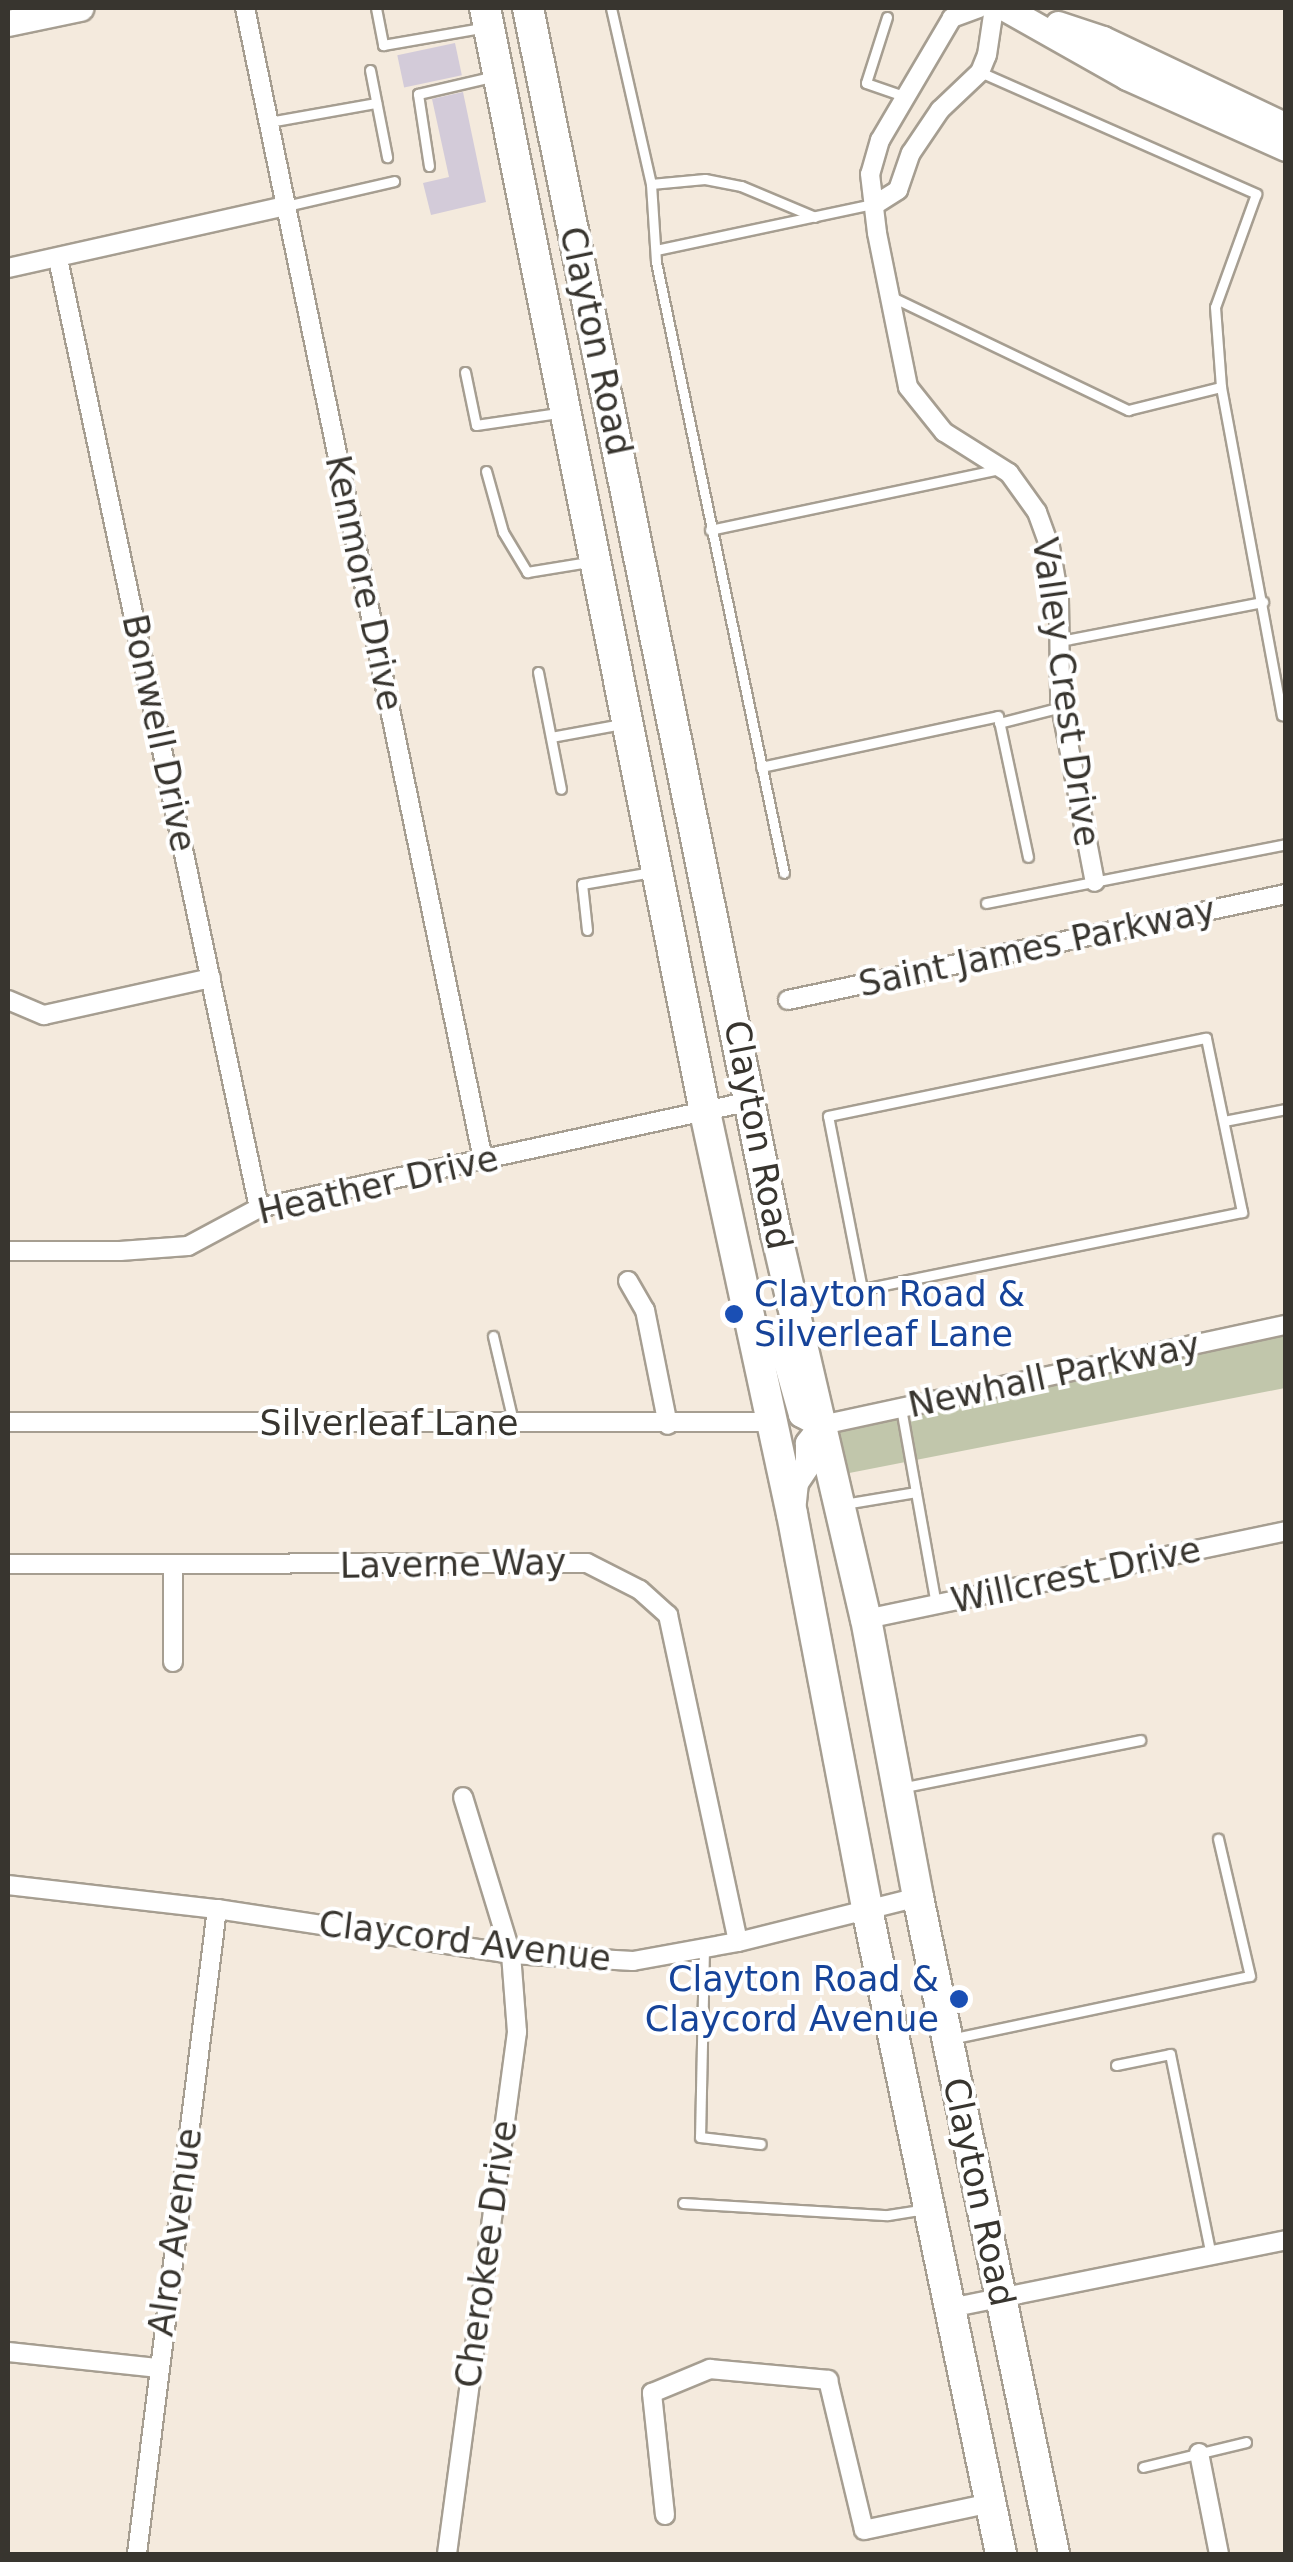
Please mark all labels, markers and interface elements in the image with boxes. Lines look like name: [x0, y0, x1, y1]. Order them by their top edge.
street label: Clayton Road: [551, 223, 641, 459]
street label: Kenmore Drive: [316, 451, 412, 715]
street label: Valley Crest Drive: [1024, 535, 1108, 849]
street label: Bonwell Drive: [113, 610, 205, 856]
street label: Saint James Parkway: [855, 889, 1219, 1005]
street label: Clayton Road: [715, 1017, 801, 1253]
street label: Heather Drive: [254, 1137, 502, 1233]
place label: Clayton Road & Silverleaf Lane: [754, 1273, 1025, 1355]
marker: Clayton Road & Silverleaf Lane: [723, 1303, 745, 1325]
street label: Newhall Parkway: [904, 1324, 1204, 1426]
street label: Silverleaf Lane: [259, 1402, 519, 1444]
street label: Willcrest Drive: [948, 1528, 1204, 1622]
street label: Laverne Way: [339, 1541, 567, 1587]
street label: Claycord Avenue: [316, 1902, 614, 1980]
place label: Clayton Road & Claycord Avenue: [645, 1958, 939, 2040]
marker: Clayton Road & Claycord Avenue: [948, 1988, 970, 2010]
street label: Clayton Road: [934, 2074, 1024, 2310]
street label: Cherokee Drive: [446, 2118, 526, 2390]
street label: Alro Avenue: [140, 2125, 210, 2339]

